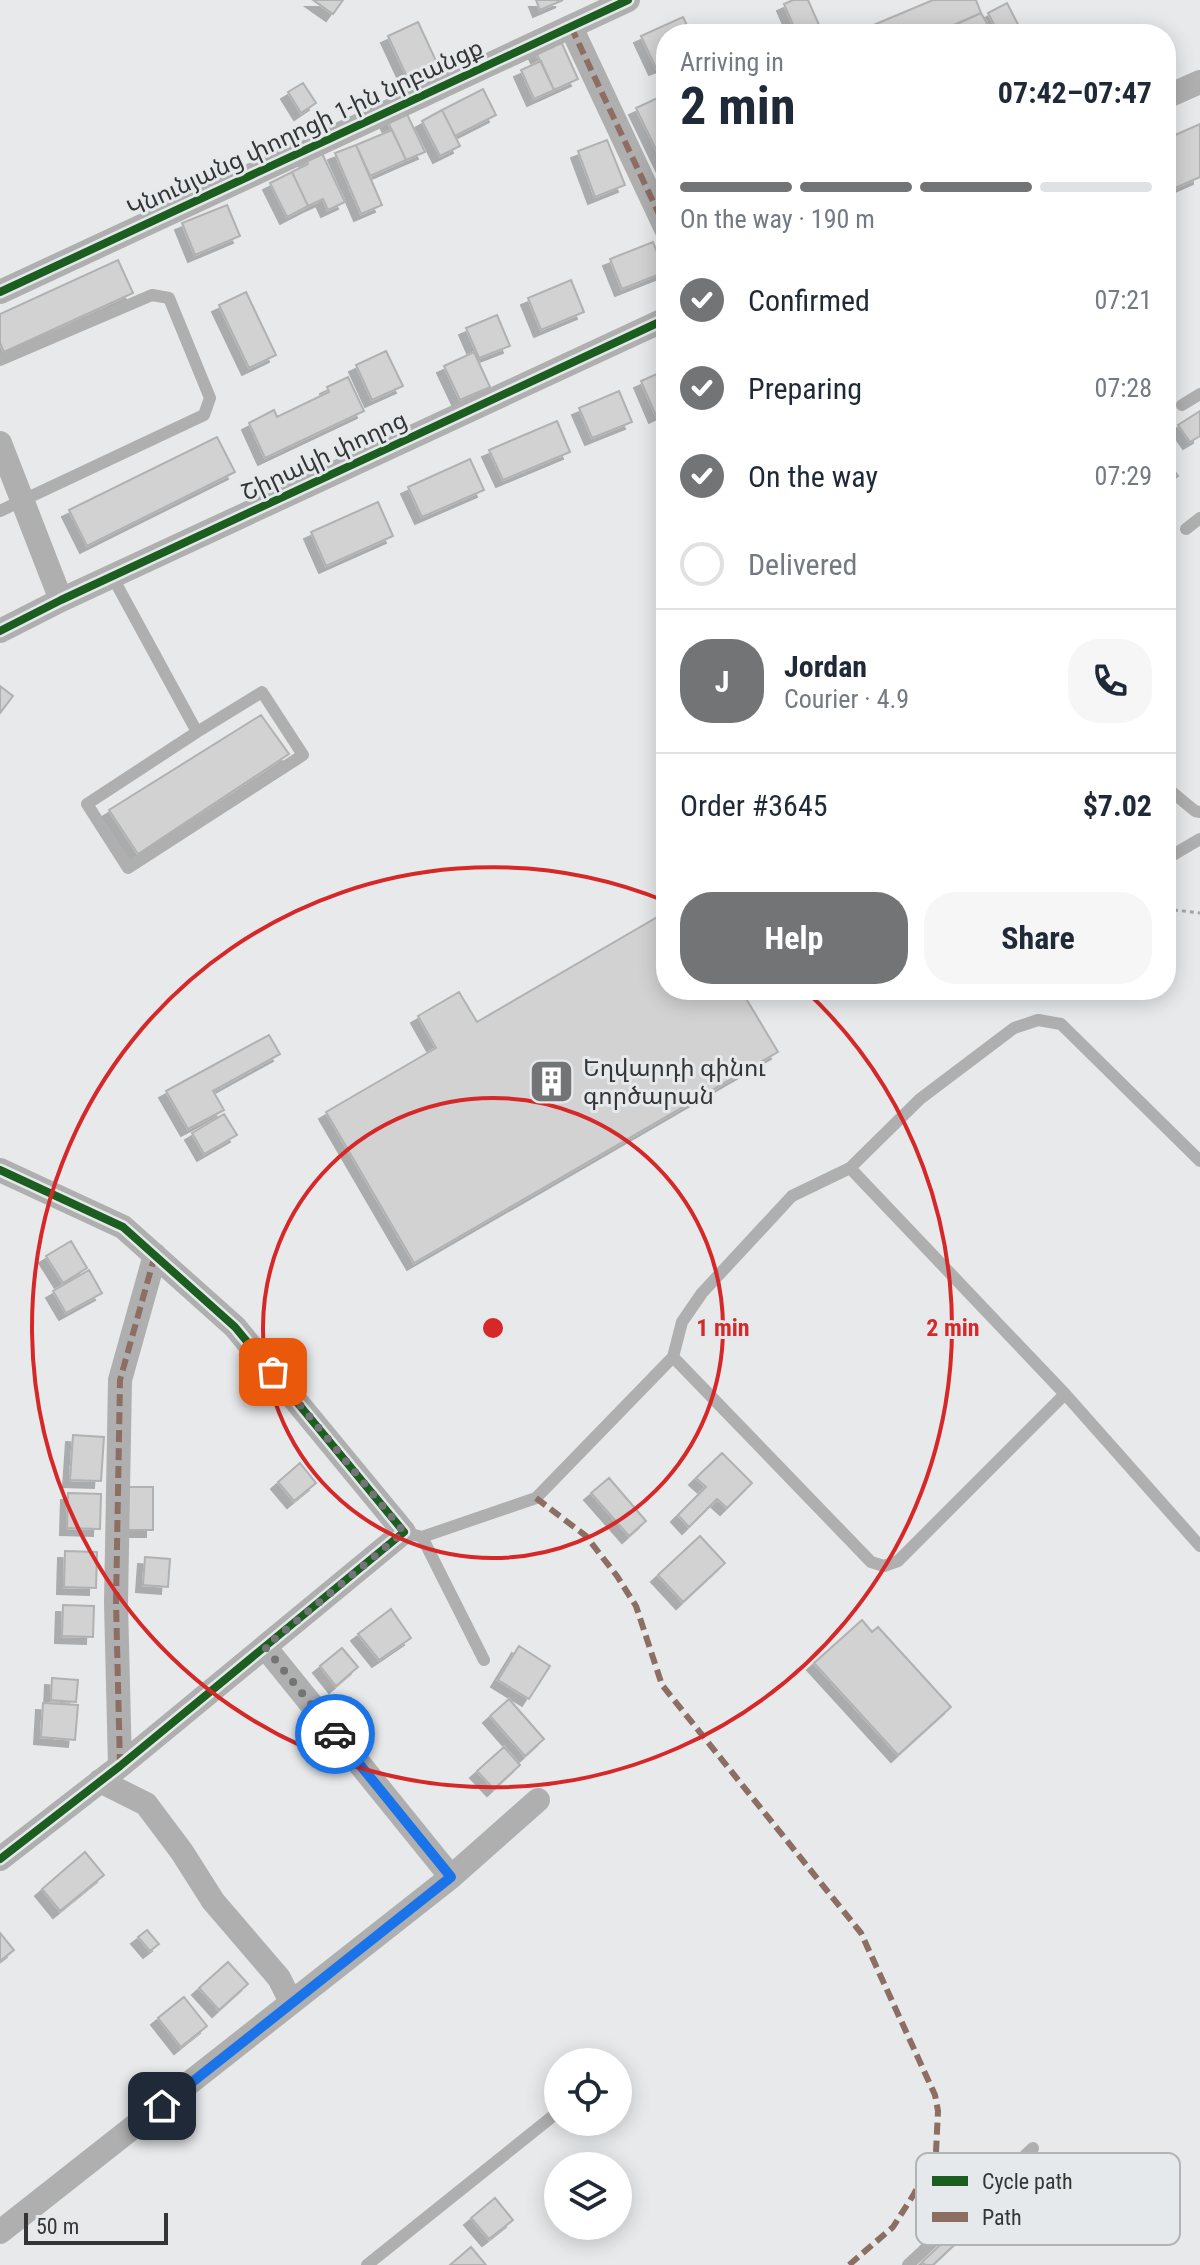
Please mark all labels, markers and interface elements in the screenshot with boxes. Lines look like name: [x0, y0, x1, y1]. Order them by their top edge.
street label: Կնունյանց փողոցի 1-ին նրբանցք: [123, 33, 487, 223]
text: Arriving in: [680, 47, 784, 77]
text: 07:42–07:47: [998, 75, 1152, 110]
text: 2 min: [680, 76, 796, 137]
text: On the way · 190 m: [680, 204, 875, 234]
icon: check: [680, 278, 724, 322]
text: Confirmed: [748, 283, 870, 318]
text: 07:21: [1095, 285, 1152, 315]
icon: check: [680, 366, 724, 410]
text: Preparing: [748, 371, 862, 406]
text: 07:28: [1095, 373, 1152, 403]
street label: Շիրակի փողոց: [237, 405, 411, 507]
icon: check: [680, 454, 724, 498]
text: On the way: [748, 459, 878, 494]
text: 07:29: [1095, 461, 1152, 491]
text: Delivered: [748, 547, 857, 582]
button: phone: [1068, 639, 1152, 723]
text: Jordan: [784, 649, 867, 684]
text: J: [715, 664, 729, 699]
text: Courier · 4.9: [784, 684, 909, 714]
text: Order #3645: [680, 788, 828, 823]
text: $7.02: [1083, 788, 1152, 823]
button: Help: [680, 892, 908, 984]
button: Share: [924, 892, 1152, 984]
place label: Եղվարդի գինու գործարան: [583, 1054, 766, 1110]
building icon: Եղվարդի գինու գործարան: [528, 1058, 576, 1106]
centre of rings: [479, 1314, 507, 1342]
text: 1 min: [696, 1314, 750, 1342]
text: 2 min: [926, 1314, 980, 1342]
pin: [239, 1338, 307, 1406]
icon: bag: [251, 1350, 295, 1394]
courier: [295, 1694, 375, 1774]
icon: car: [313, 1712, 357, 1756]
map controls: [544, 2048, 632, 2240]
button: locate: [544, 2048, 632, 2136]
pin: [128, 2072, 196, 2140]
icon: home: [140, 2084, 184, 2128]
button: layers: [544, 2152, 632, 2240]
legend: [916, 2153, 1180, 2245]
text: Cycle path: [982, 2169, 1073, 2194]
text: Path: [982, 2205, 1022, 2230]
scale bar: [24, 2209, 168, 2245]
text: 50 m: [36, 2214, 79, 2239]

